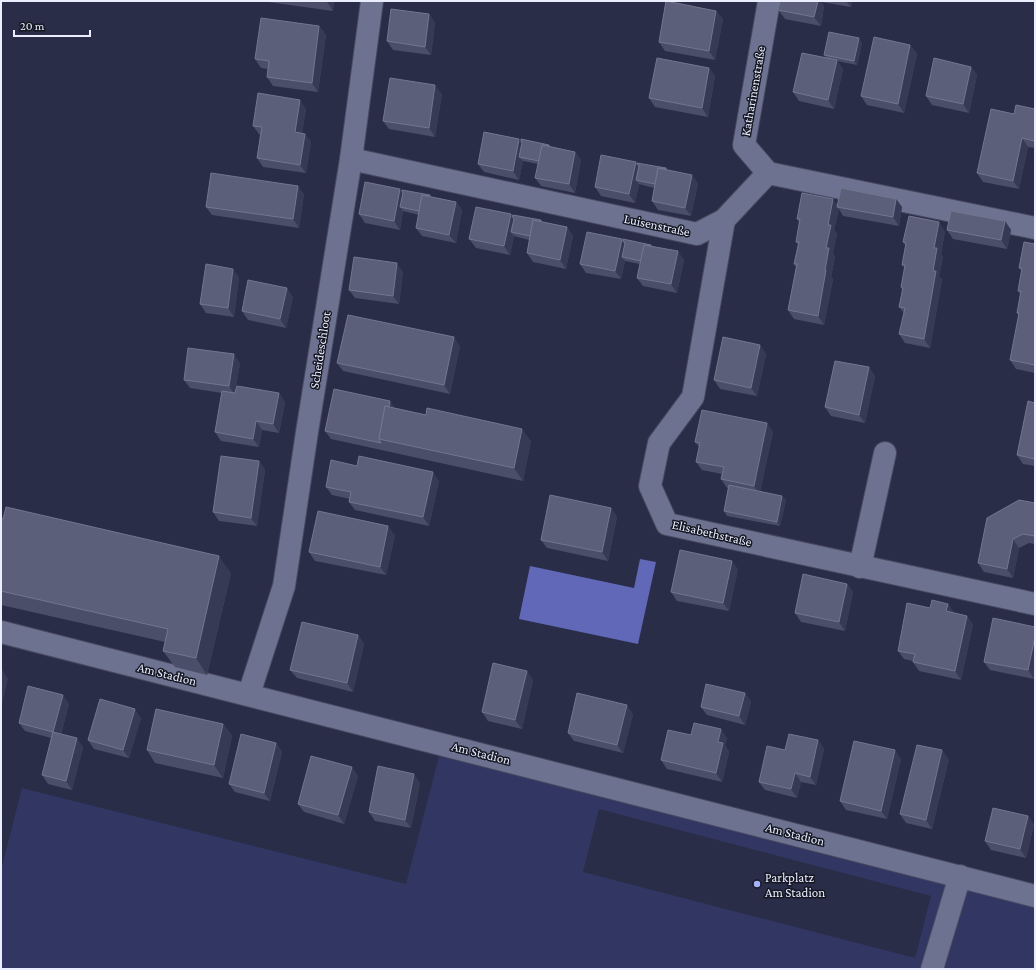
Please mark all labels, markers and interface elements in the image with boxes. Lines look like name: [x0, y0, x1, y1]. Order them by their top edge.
scale bar: [14, 12, 90, 38]
text: 20 m: [20, 19, 45, 33]
street label: Katharinenstraße: [738, 45, 768, 137]
street label: Luisenstraße: [623, 211, 692, 239]
street label: Scheideschloot: [306, 310, 334, 390]
street label: Elisabethstraße: [671, 517, 754, 550]
street label: Am Stadion: [136, 659, 198, 689]
street label: Am Stadion: [450, 738, 512, 768]
street label: Am Stadion: [764, 819, 826, 849]
place label: Parkplatz Am Stadion: [765, 870, 825, 900]
marker: Parkplatz Am Stadion: [752, 879, 762, 889]

